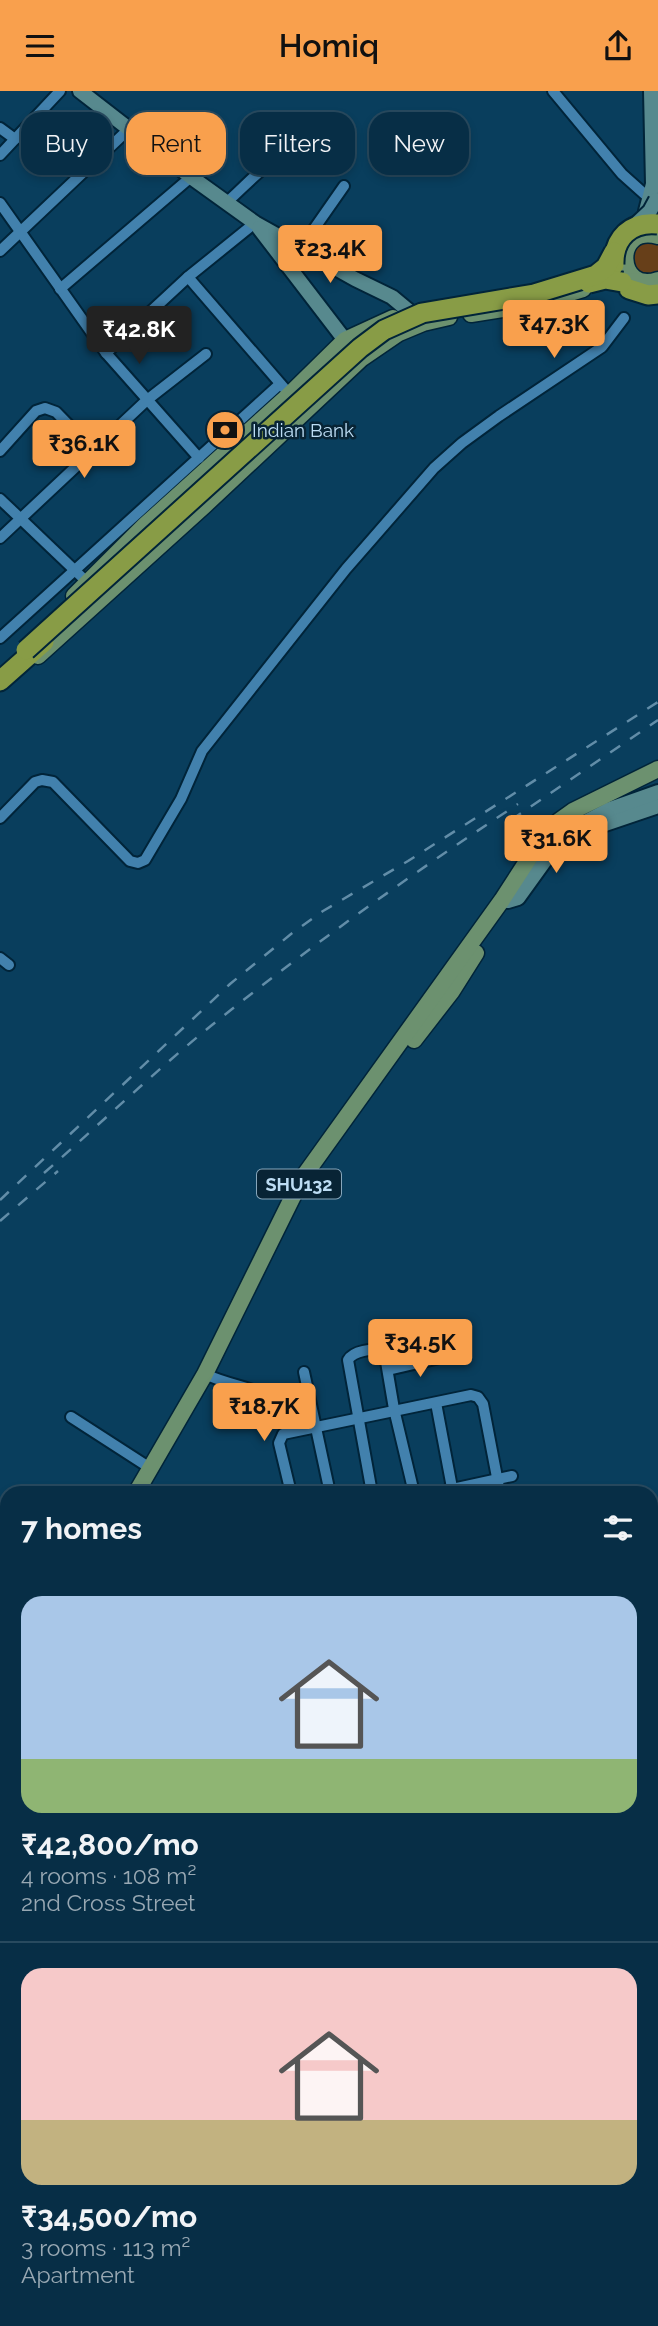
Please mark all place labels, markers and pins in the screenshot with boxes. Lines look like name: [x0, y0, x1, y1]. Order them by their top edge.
pin: ₹23.4K: [273, 225, 387, 285]
pin: ₹47.3K: [497, 301, 611, 360]
pin: ₹42.8K: [82, 307, 196, 366]
bank icon: Indian Bank: [204, 409, 246, 451]
place label: Indian Bank: [252, 419, 354, 441]
pin: ₹36.1K: [27, 421, 141, 480]
pin: ₹31.6K: [499, 815, 613, 875]
pin: ₹34.5K: [363, 1319, 477, 1379]
pin: ₹18.7K: [207, 1383, 321, 1443]

